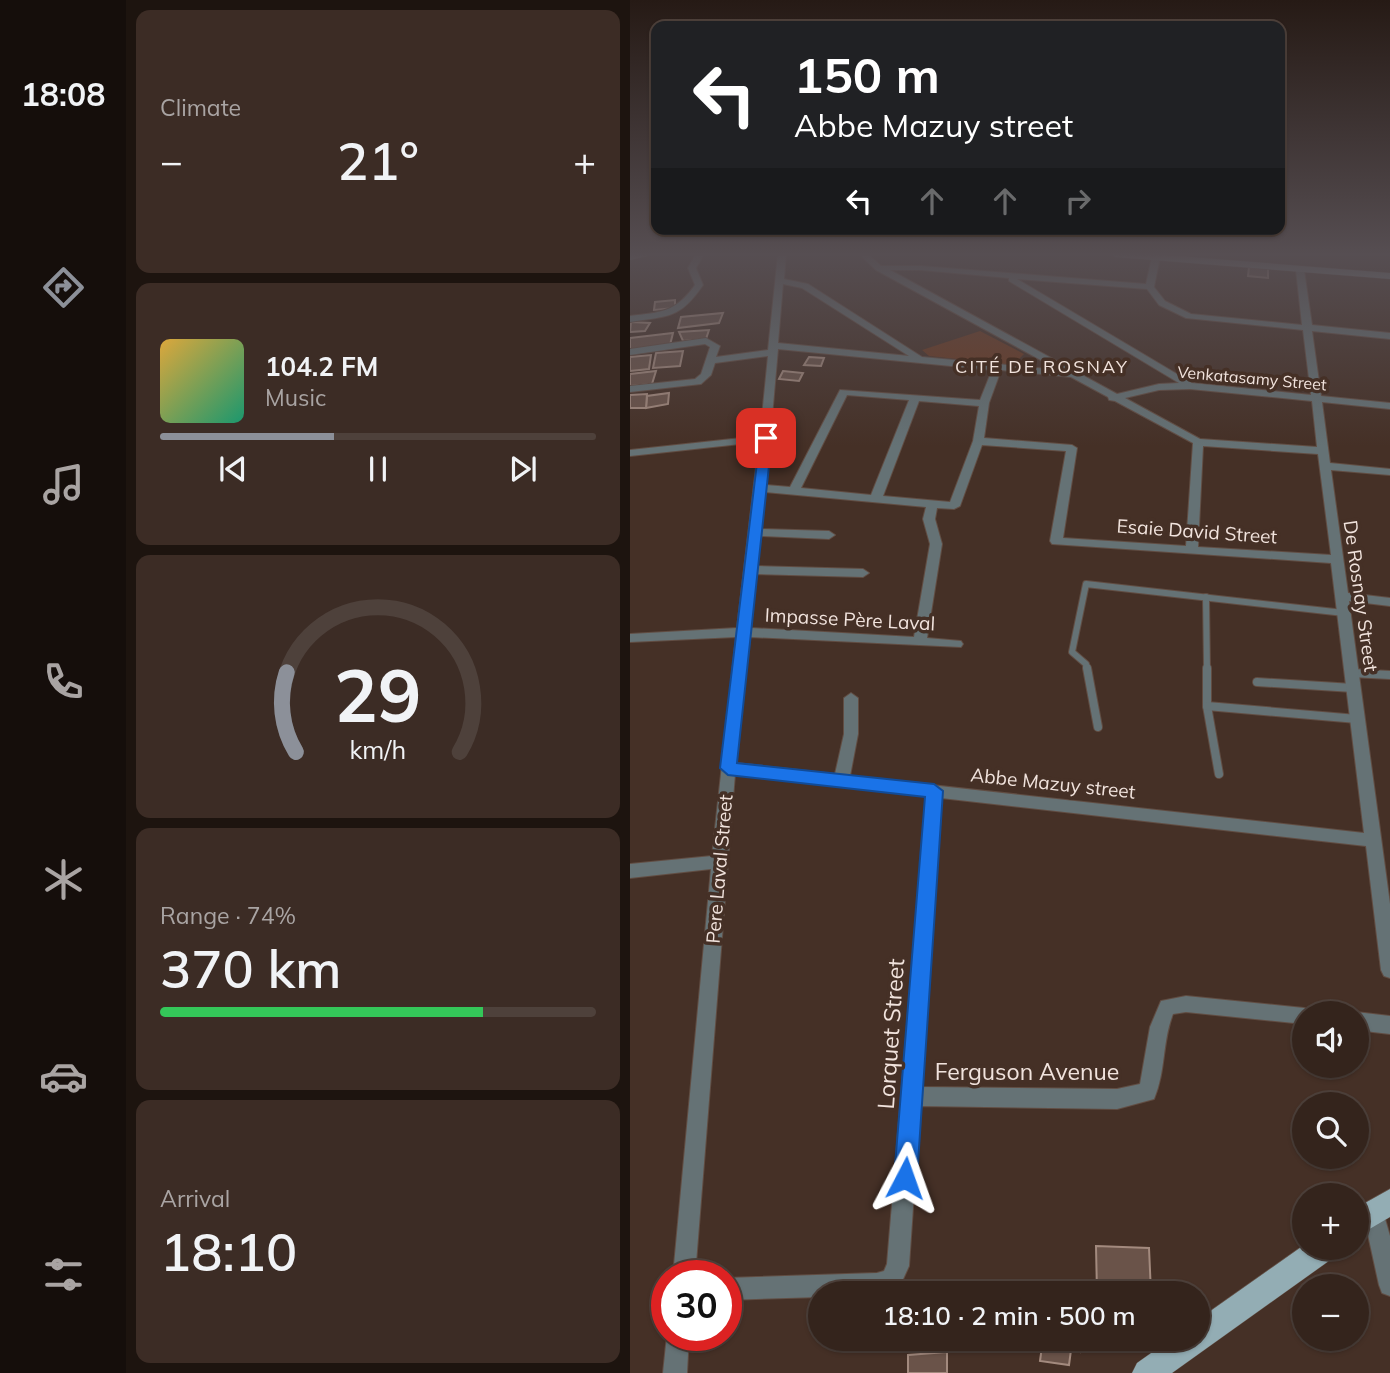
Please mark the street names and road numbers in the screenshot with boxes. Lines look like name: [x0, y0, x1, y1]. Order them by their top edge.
street label: Venkatasamy Street: [1177, 362, 1328, 395]
street label: Esaie David Street: [1116, 513, 1278, 549]
street label: De Rosnay Street: [1338, 519, 1384, 674]
street label: Impasse Père Laval: [764, 603, 936, 635]
street label: Abbe Mazuy street: [969, 762, 1137, 804]
street label: Pere Laval Street: [701, 793, 737, 944]
street label: Lorquet Street: [871, 958, 910, 1110]
street label: Ferguson Avenue: [935, 1057, 1119, 1086]

